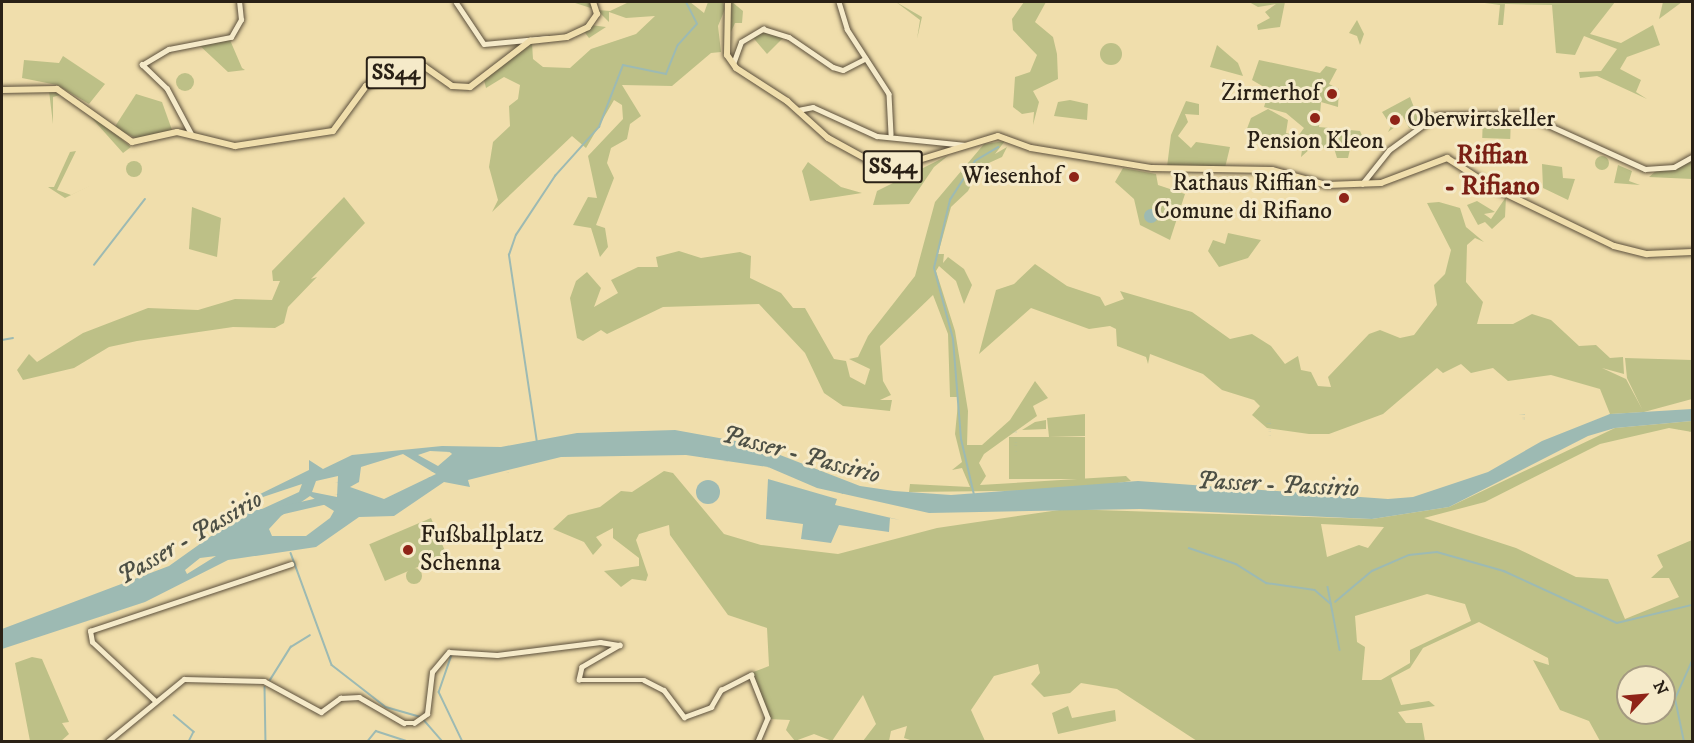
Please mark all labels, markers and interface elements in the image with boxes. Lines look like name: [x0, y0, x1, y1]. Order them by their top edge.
road number: SS44: [364, 54, 428, 92]
place label: Zirmerhof: [1221, 80, 1320, 108]
marker: Zirmerhof: [1325, 87, 1339, 101]
place label: Oberwirtskeller: [1407, 106, 1555, 134]
marker: Pension Kleon: [1308, 111, 1322, 125]
marker: Oberwirtskeller: [1388, 113, 1402, 127]
place label: Pension Kleon: [1246, 128, 1384, 156]
district label: Riffian - Rifiano: [1444, 139, 1540, 202]
road number: SS44: [862, 148, 924, 186]
place label: Wiesenhof: [962, 163, 1062, 191]
marker: Wiesenhof: [1067, 170, 1081, 184]
place label: Rathaus Riffian - Comune di Rifiano: [1154, 170, 1332, 226]
marker: Rathaus Riffian - Comune di Rifiano: [1337, 191, 1351, 205]
water label: Passer - Passirio: [718, 419, 884, 491]
water label: Passer - Passirio: [1196, 465, 1360, 505]
water label: Passer - Passirio: [112, 484, 268, 592]
place label: Fußballplatz Schenna: [420, 522, 543, 578]
marker: Fußballplatz Schenna: [401, 543, 415, 557]
north arrow: [1616, 665, 1676, 725]
text: N: [1649, 678, 1672, 698]

